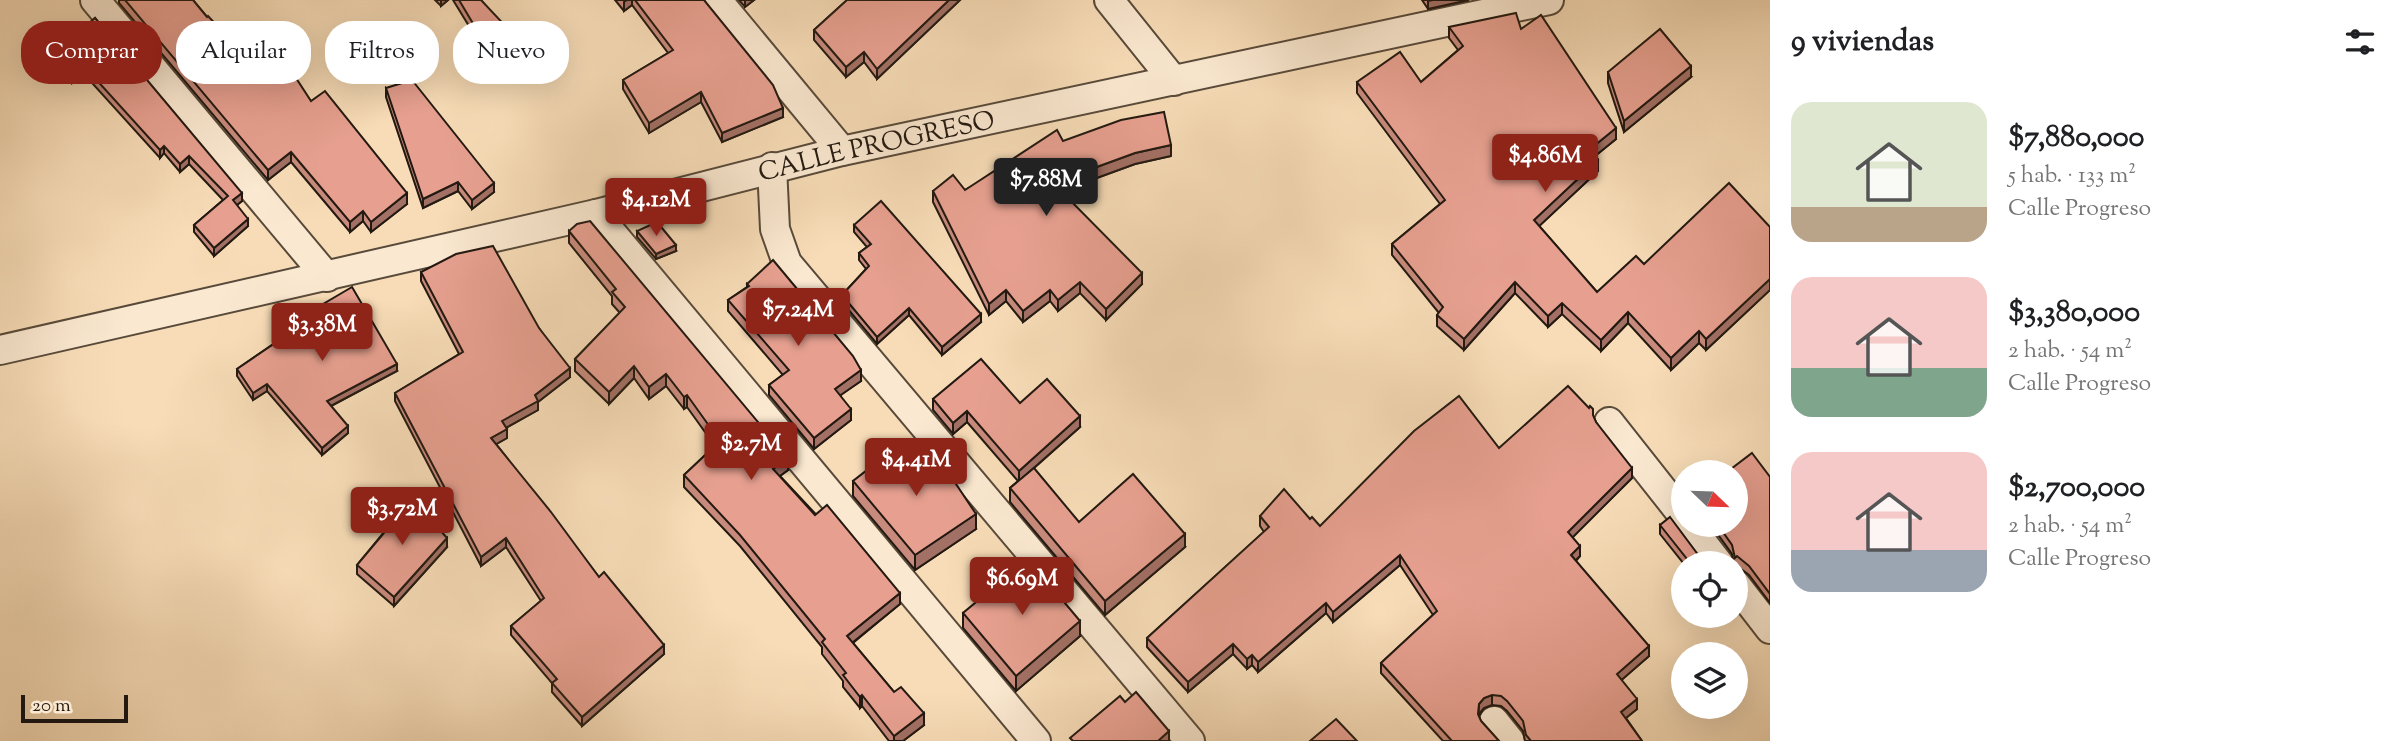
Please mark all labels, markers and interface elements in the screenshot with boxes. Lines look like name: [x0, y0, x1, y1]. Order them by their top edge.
chip: Comprar: [21, 21, 162, 84]
chip: Alquilar: [176, 21, 311, 84]
chip: Filtros: [325, 21, 439, 84]
chip: Nuevo: [453, 21, 569, 84]
text: 9 viviendas: [1791, 21, 1934, 64]
icon: filters: [2341, 23, 2379, 61]
street label: CALLE PROGRESO: [755, 103, 999, 193]
text: $7,880,000: [2008, 117, 2144, 160]
icon: home: [1847, 130, 1931, 214]
pin: $4.86M: [1488, 134, 1602, 194]
text: $4.86M: [1508, 140, 1582, 173]
pin: $7.88M: [989, 158, 1103, 218]
text: 5 hab. · 133 m²: [2008, 160, 2136, 193]
text: $7.88M: [1010, 164, 1082, 197]
pin: $4.12M: [599, 178, 713, 238]
text: $4.12M: [621, 184, 691, 217]
text: Calle Progreso: [2008, 193, 2151, 226]
pin: $7.24M: [741, 288, 855, 348]
text: $3,380,000: [2008, 292, 2140, 335]
text: $7.24M: [762, 294, 834, 327]
pin: $3.38M: [265, 304, 379, 363]
icon: home: [1847, 305, 1931, 389]
text: $3.38M: [287, 309, 357, 342]
text: 2 hab. · 54 m²: [2008, 335, 2132, 368]
text: Calle Progreso: [2008, 368, 2151, 401]
pin: $2.7M: [702, 422, 800, 482]
text: $2.7M: [720, 428, 782, 461]
pin: $4.41M: [859, 438, 973, 498]
text: $4.41M: [881, 444, 951, 477]
north arrow: [1671, 460, 1748, 537]
map controls: [1671, 460, 1748, 719]
text: $2,700,000: [2008, 467, 2145, 510]
icon: home: [1847, 480, 1931, 564]
pin: $3.72M: [345, 488, 459, 547]
text: $3.72M: [367, 493, 437, 526]
text: 2 hab. · 54 m²: [2008, 510, 2132, 543]
text: Calle Progreso: [2008, 543, 2151, 576]
button: locate: [1671, 551, 1748, 628]
pin: $6.69M: [965, 558, 1079, 617]
text: $6.69M: [986, 563, 1058, 596]
button: layers: [1671, 642, 1748, 719]
scale bar: [21, 692, 128, 724]
text: 20 m: [32, 693, 71, 720]

